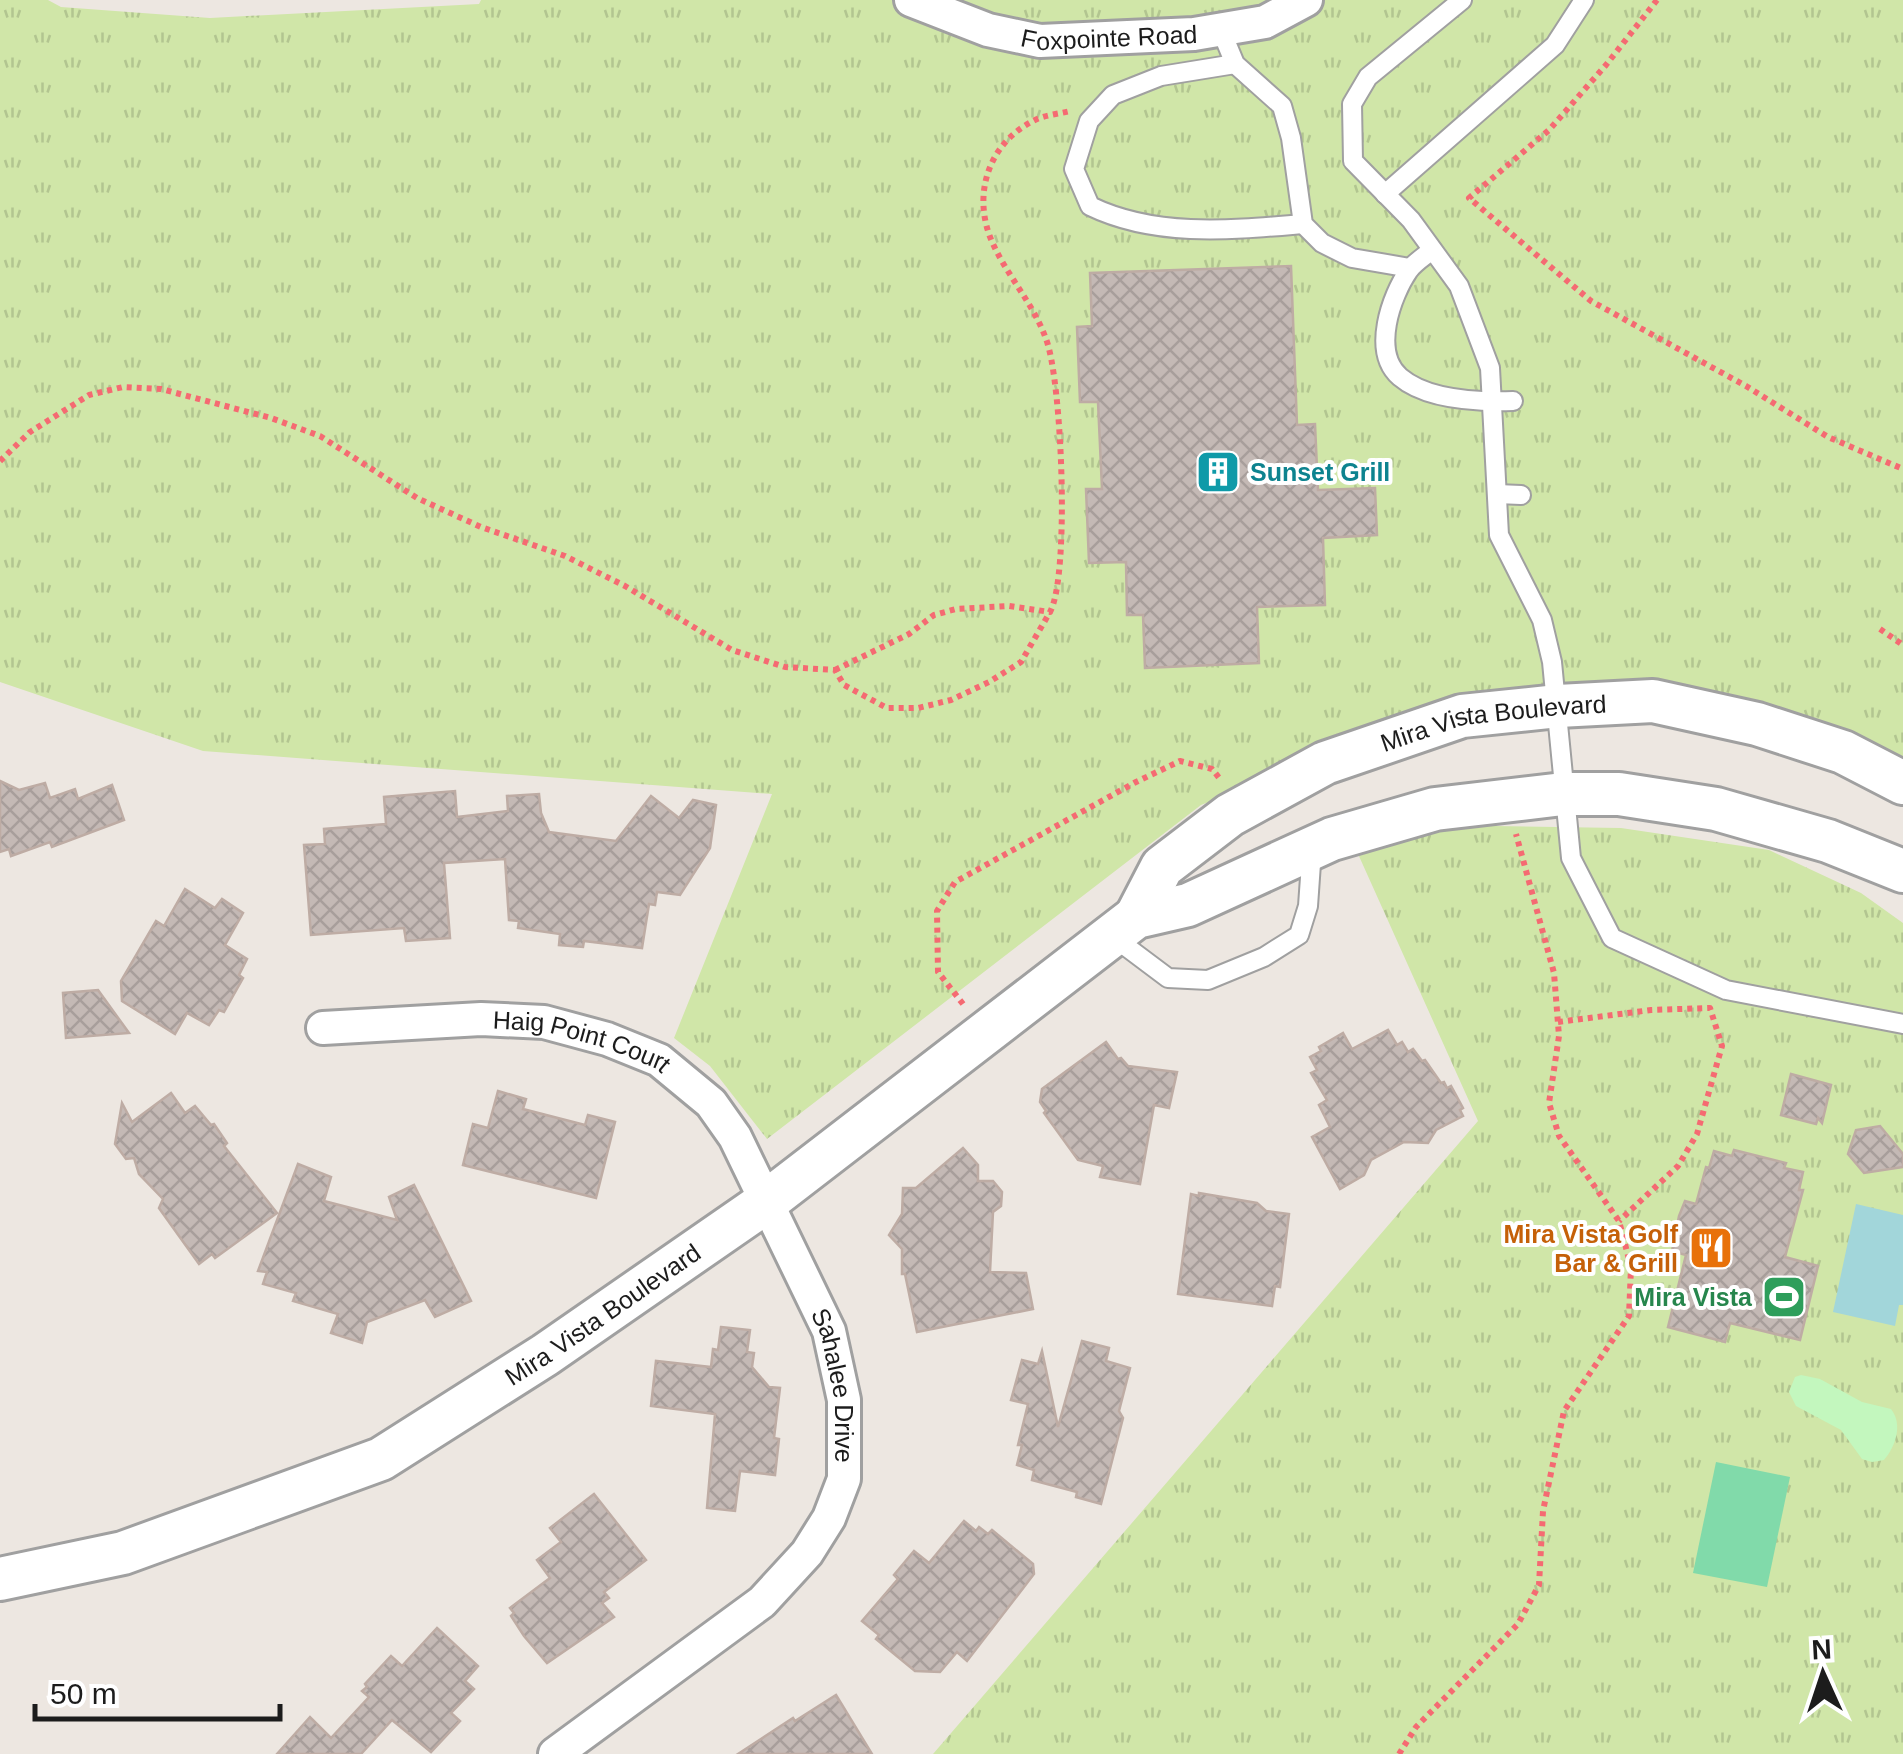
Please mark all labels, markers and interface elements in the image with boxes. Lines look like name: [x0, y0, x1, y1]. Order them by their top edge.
street label: Foxpointe Road: [1018, 20, 1198, 55]
building icon: Sunset Grill: [1195, 449, 1241, 495]
place label: Sunset Grill: [1250, 458, 1390, 486]
street label: Mira Vista Boulevard: [1377, 689, 1607, 757]
street label: Haig Point Court: [492, 1006, 677, 1078]
place label: Mira Vista Golf Bar & Grill: [1503, 1220, 1679, 1277]
restaurant icon: Mira Vista Golf Bar & Grill: [1688, 1225, 1734, 1271]
street label: Mira Vista Boulevard: [500, 1238, 706, 1391]
sports icon: Mira Vista: [1761, 1274, 1807, 1320]
place label: Mira Vista: [1634, 1283, 1753, 1311]
street label: Sahalee Drive: [806, 1303, 858, 1463]
north arrow: [1773, 1624, 1873, 1724]
text: N: [1811, 1634, 1833, 1666]
scale bar: [35, 1659, 280, 1721]
text: 50 m: [50, 1677, 117, 1710]

